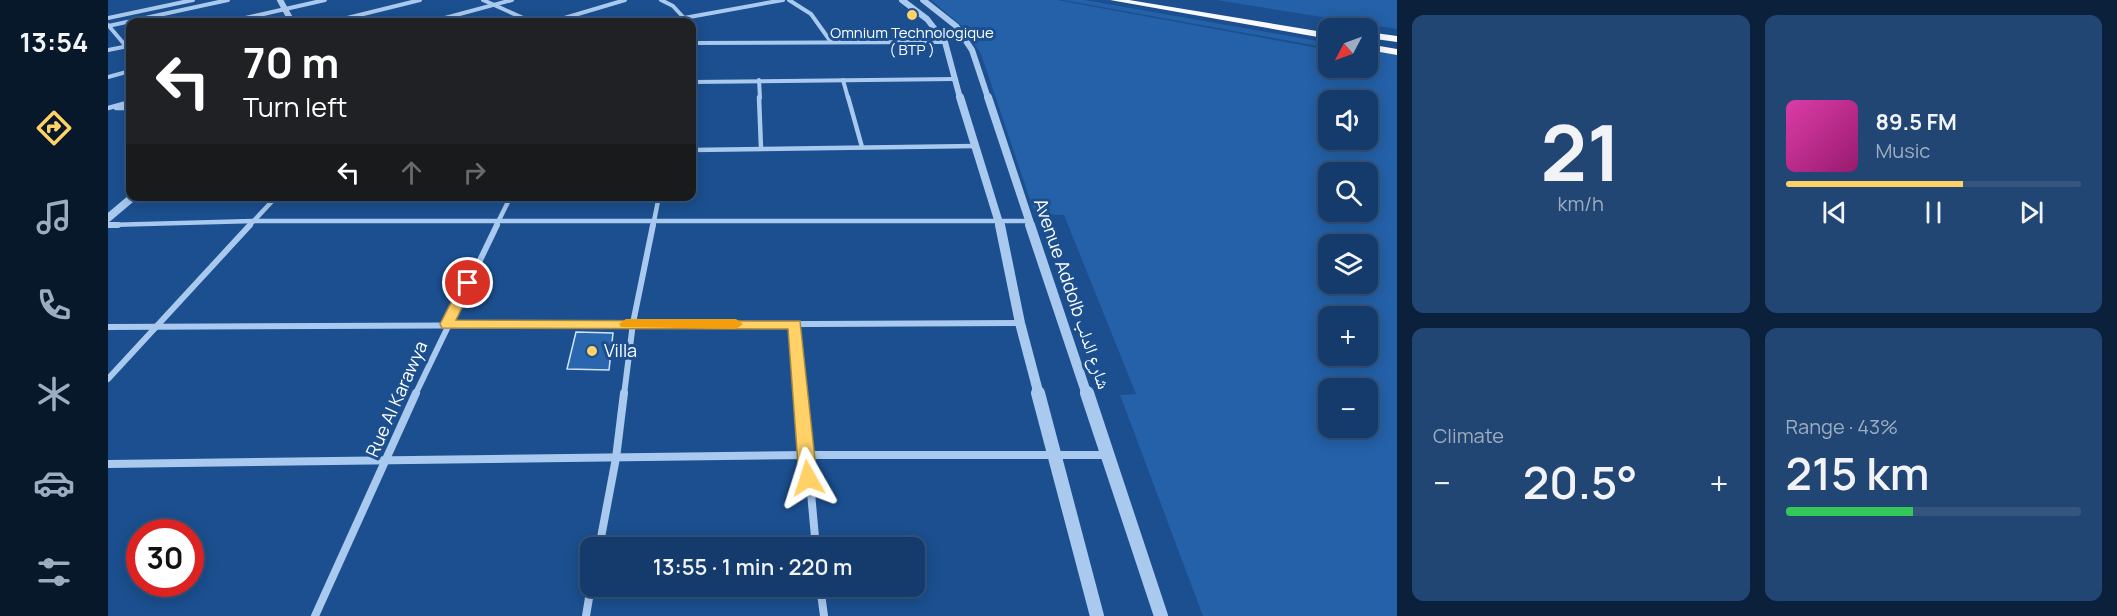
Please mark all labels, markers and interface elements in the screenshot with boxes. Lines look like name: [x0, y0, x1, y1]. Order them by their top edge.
marker: Omnium Technologique ( BTP ): [905, 8, 919, 22]
north arrow: [1318, 18, 1378, 78]
map controls: [1318, 18, 1378, 438]
place label: Omnium Technologique ( BTP ): [830, 22, 994, 60]
text: 13:54: [19, 23, 89, 60]
text: 70 m: [243, 33, 339, 91]
icon: left: [144, 42, 222, 120]
text: Turn left: [243, 88, 347, 125]
button: sound: [1318, 90, 1378, 150]
text: 21: [1540, 98, 1621, 204]
icon: directions: [33, 107, 75, 149]
text: 89.5 FM: [1876, 107, 1957, 137]
text: Music: [1876, 137, 1930, 164]
icon: left: [332, 156, 365, 189]
icon: ahead: [395, 156, 428, 189]
icon: right: [458, 156, 491, 189]
button: search: [1318, 162, 1378, 222]
text: km/h: [1557, 190, 1604, 217]
street label: Avenue Addolb شارع الدلب: [1029, 195, 1117, 392]
icon: music: [33, 196, 75, 238]
icon: previous: [1818, 196, 1851, 229]
icon: pause: [1917, 196, 1950, 229]
icon: next: [2015, 196, 2048, 229]
button: layers: [1318, 234, 1378, 294]
pin: [442, 257, 493, 308]
icon: arrive: [451, 266, 484, 299]
icon: phone: [33, 284, 75, 326]
button: +: [1318, 306, 1378, 366]
street label: Rue Al Karawya: [360, 337, 432, 460]
place label: Villa: [604, 338, 637, 362]
marker: Villa: [585, 344, 599, 358]
icon: climate: [33, 373, 75, 415]
button: −: [1318, 378, 1378, 438]
text: Range · 43%: [1786, 413, 1898, 440]
text: Climate: [1433, 422, 1504, 449]
text: 215 km: [1786, 442, 1929, 504]
position arrow: [776, 446, 840, 510]
text: 20.5°: [1523, 451, 1638, 513]
text: −: [1433, 460, 1451, 505]
text: +: [1709, 460, 1728, 505]
icon: car: [33, 462, 75, 504]
speed limit sign: 30: [126, 519, 204, 597]
icon: filters: [33, 551, 75, 593]
text: 13:55 · 1 min · 220 m: [653, 552, 852, 582]

